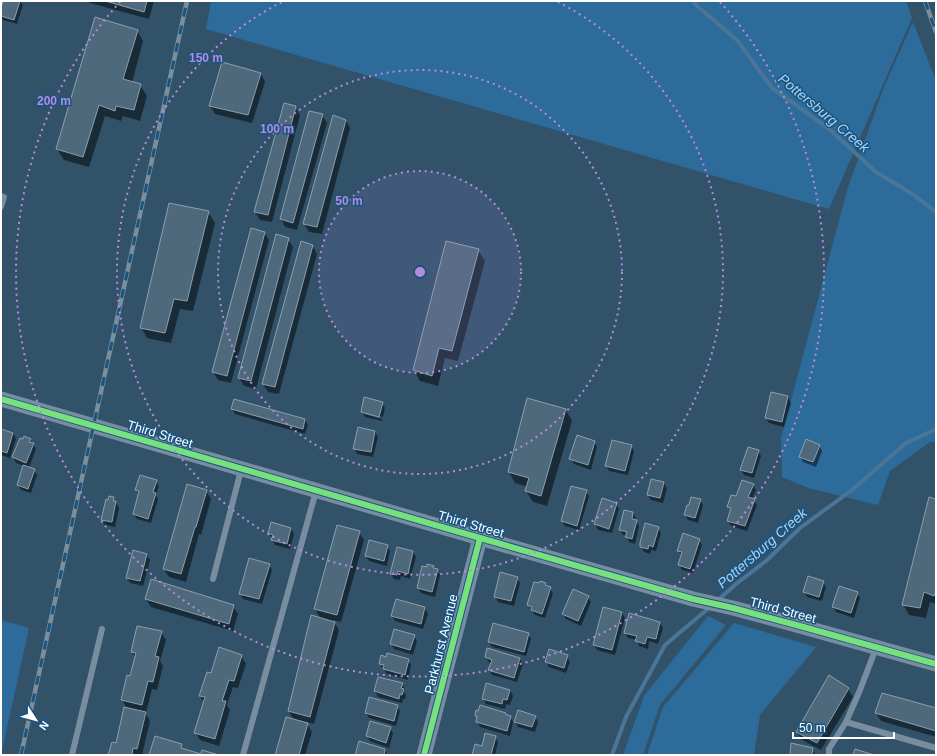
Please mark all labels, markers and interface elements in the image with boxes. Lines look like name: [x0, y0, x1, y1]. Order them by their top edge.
text: 150 m: [189, 51, 223, 65]
water label: Pottersburg Creek: [775, 70, 873, 156]
text: 200 m: [37, 94, 71, 108]
text: 100 m: [260, 122, 294, 136]
text: 50 m: [335, 194, 363, 208]
centre of rings: [413, 265, 427, 279]
street label: Third Street: [125, 417, 195, 451]
water label: Pottersburg Creek: [714, 504, 811, 591]
street label: Third Street: [436, 507, 506, 541]
street label: Parkhurst Avenue: [421, 593, 461, 695]
street label: Third Street: [748, 594, 818, 626]
north arrow: [16, 700, 56, 740]
scale bar: [793, 714, 894, 740]
text: N: [37, 719, 51, 733]
text: 50 m: [799, 721, 826, 735]

